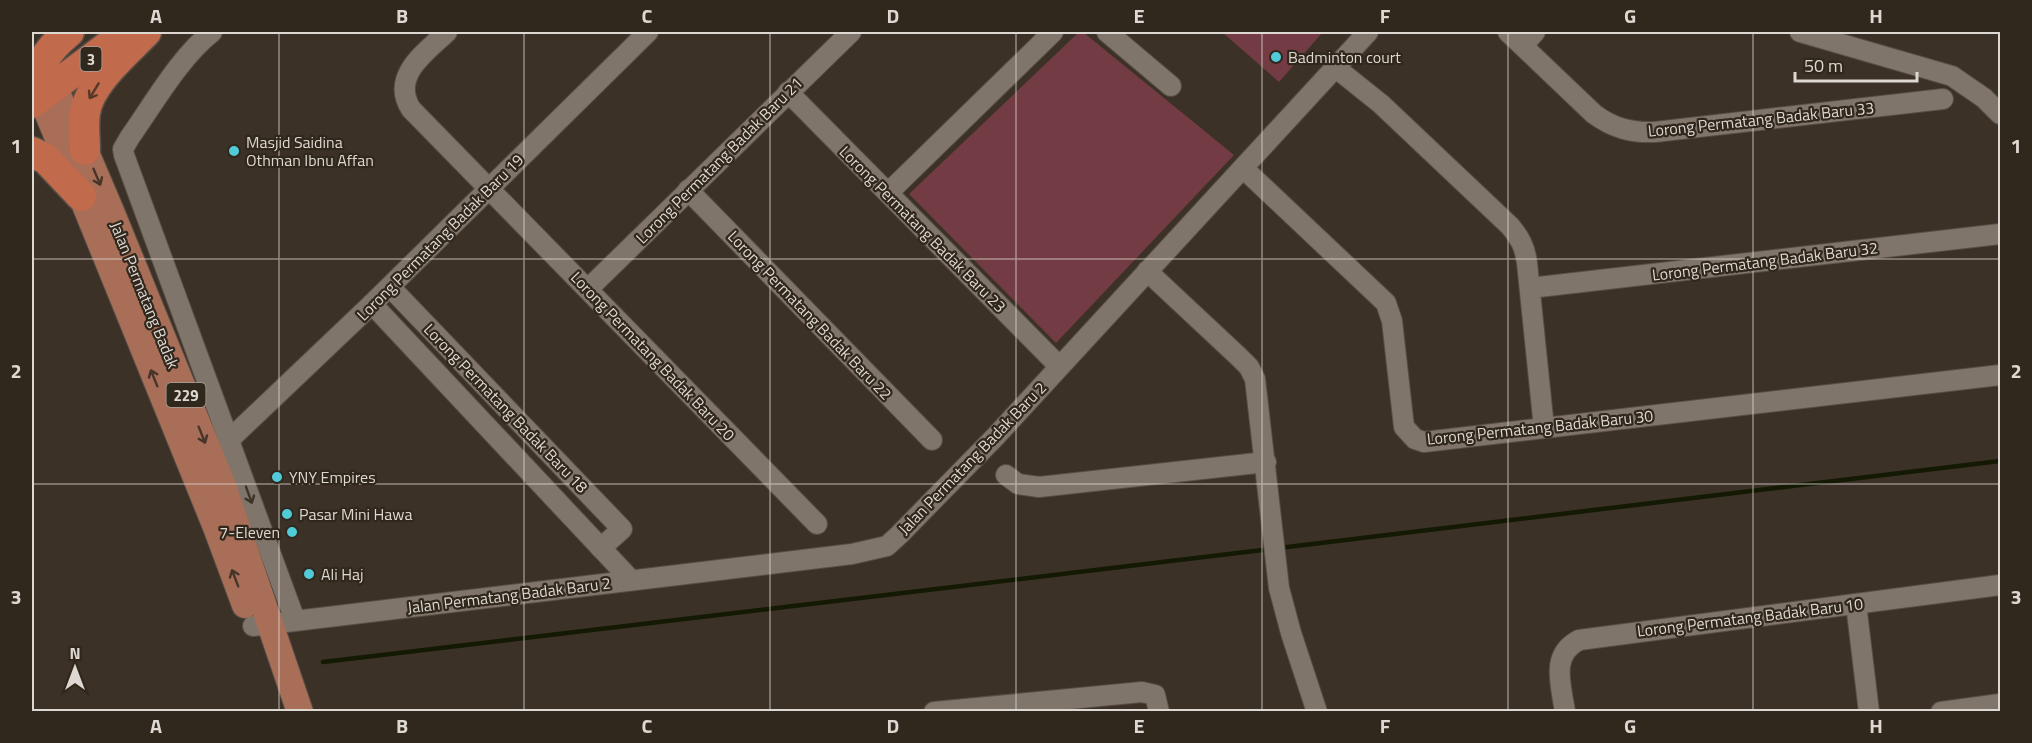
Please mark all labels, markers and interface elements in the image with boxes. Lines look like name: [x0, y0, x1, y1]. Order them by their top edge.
text: A: [150, 0, 162, 31]
text: B: [396, 0, 408, 31]
text: C: [642, 0, 653, 31]
text: D: [887, 0, 899, 31]
text: E: [1133, 0, 1145, 31]
text: F: [1380, 0, 1391, 31]
text: G: [1624, 0, 1636, 31]
text: H: [1869, 0, 1883, 31]
place label: Badminton court: [1288, 45, 1401, 69]
scale bar: [1795, 45, 1916, 83]
road number: 3: [80, 47, 101, 71]
marker: Badminton court: [1269, 50, 1283, 64]
text: 50 m: [1804, 52, 1843, 79]
street label: Lorong Permatang Badak Baru 21: [630, 71, 808, 249]
one-way arrow: [88, 82, 100, 99]
street label: Lorong Permatang Badak Baru 33: [1647, 95, 1875, 143]
text: 1: [10, 130, 22, 161]
place label: Masjid Saidina Othman Ibnu Affan: [246, 130, 374, 172]
text: 1: [2010, 130, 2022, 161]
street label: Lorong Permatang Badak Baru 23: [834, 140, 1012, 318]
marker: Masjid Saidina Othman Ibnu Affan: [227, 144, 241, 158]
street label: Lorong Permatang Badak Baru 19: [351, 148, 529, 326]
one-way arrow: [91, 167, 103, 185]
street label: Jalan Permatang Badak: [104, 218, 186, 373]
street label: Lorong Permatang Badak Baru 22: [722, 225, 898, 405]
street label: Lorong Permatang Badak Baru 32: [1651, 235, 1879, 287]
street label: Lorong Permatang Badak Baru 20: [565, 266, 741, 446]
street label: Lorong Permatang Badak Baru 18: [418, 318, 594, 498]
text: 2: [10, 355, 22, 386]
text: 2: [2010, 355, 2022, 386]
one-way arrow: [148, 369, 159, 388]
street label: Jalan Permatang Badak Baru 2: [892, 376, 1052, 540]
road number: 229: [166, 383, 206, 407]
street label: Lorong Permatang Badak Baru 30: [1426, 403, 1654, 451]
one-way arrow: [197, 425, 208, 444]
place label: YNY Empires: [289, 465, 376, 489]
marker: YNY Empires: [270, 470, 284, 484]
one-way arrow: [244, 485, 255, 504]
place label: Pasar Mini Hawa: [299, 502, 412, 526]
marker: Pasar Mini Hawa: [280, 507, 294, 521]
place label: 7-Eleven: [219, 520, 280, 544]
marker: 7-Eleven: [285, 525, 299, 539]
place label: Ali Haj: [321, 562, 364, 586]
marker: Ali Haj: [302, 567, 316, 581]
one-way arrow: [229, 570, 240, 588]
street label: Jalan Permatang Badak Baru 2: [406, 571, 612, 619]
text: 3: [10, 581, 22, 612]
text: 3: [2010, 581, 2022, 612]
street label: Lorong Permatang Badak Baru 10: [1636, 591, 1864, 643]
north arrow: [45, 638, 105, 698]
text: N: [69, 641, 81, 665]
text: A: [150, 710, 162, 741]
text: B: [396, 710, 408, 741]
text: C: [642, 710, 653, 741]
text: D: [887, 710, 899, 741]
text: E: [1133, 710, 1145, 741]
text: F: [1380, 710, 1391, 741]
text: G: [1624, 710, 1636, 741]
text: H: [1869, 710, 1883, 741]

